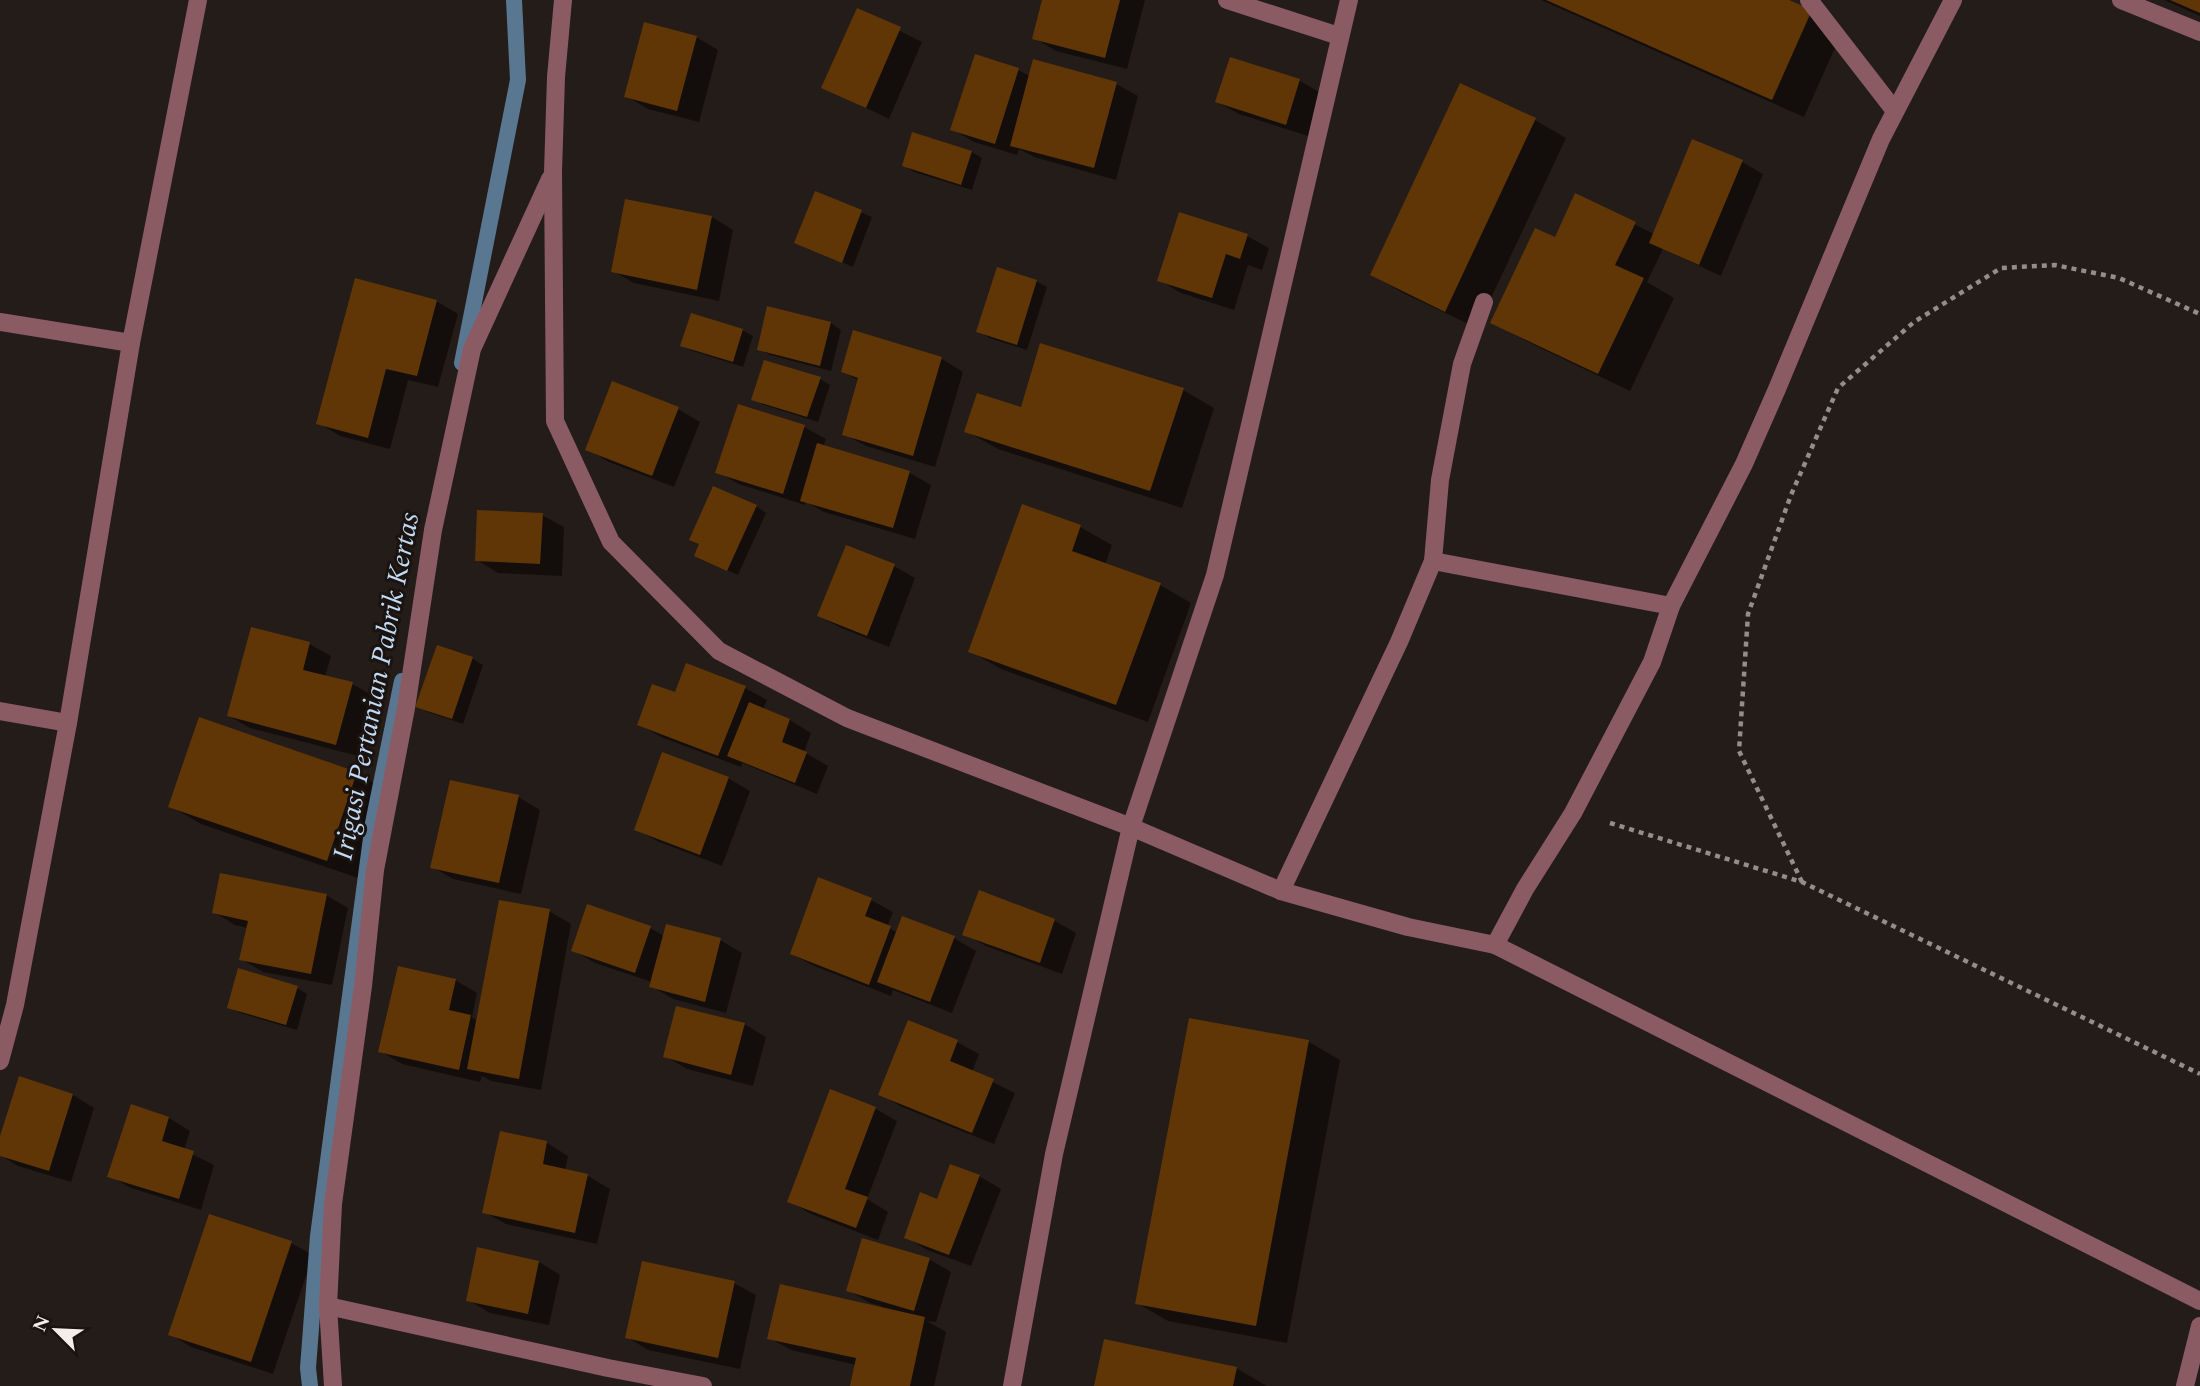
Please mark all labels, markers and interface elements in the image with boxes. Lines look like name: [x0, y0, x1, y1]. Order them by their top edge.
water label: Irigasi Pertanian Pabrik Kertas: [322, 509, 431, 864]
north arrow: [21, 1295, 91, 1365]
text: N: [25, 1311, 58, 1337]

